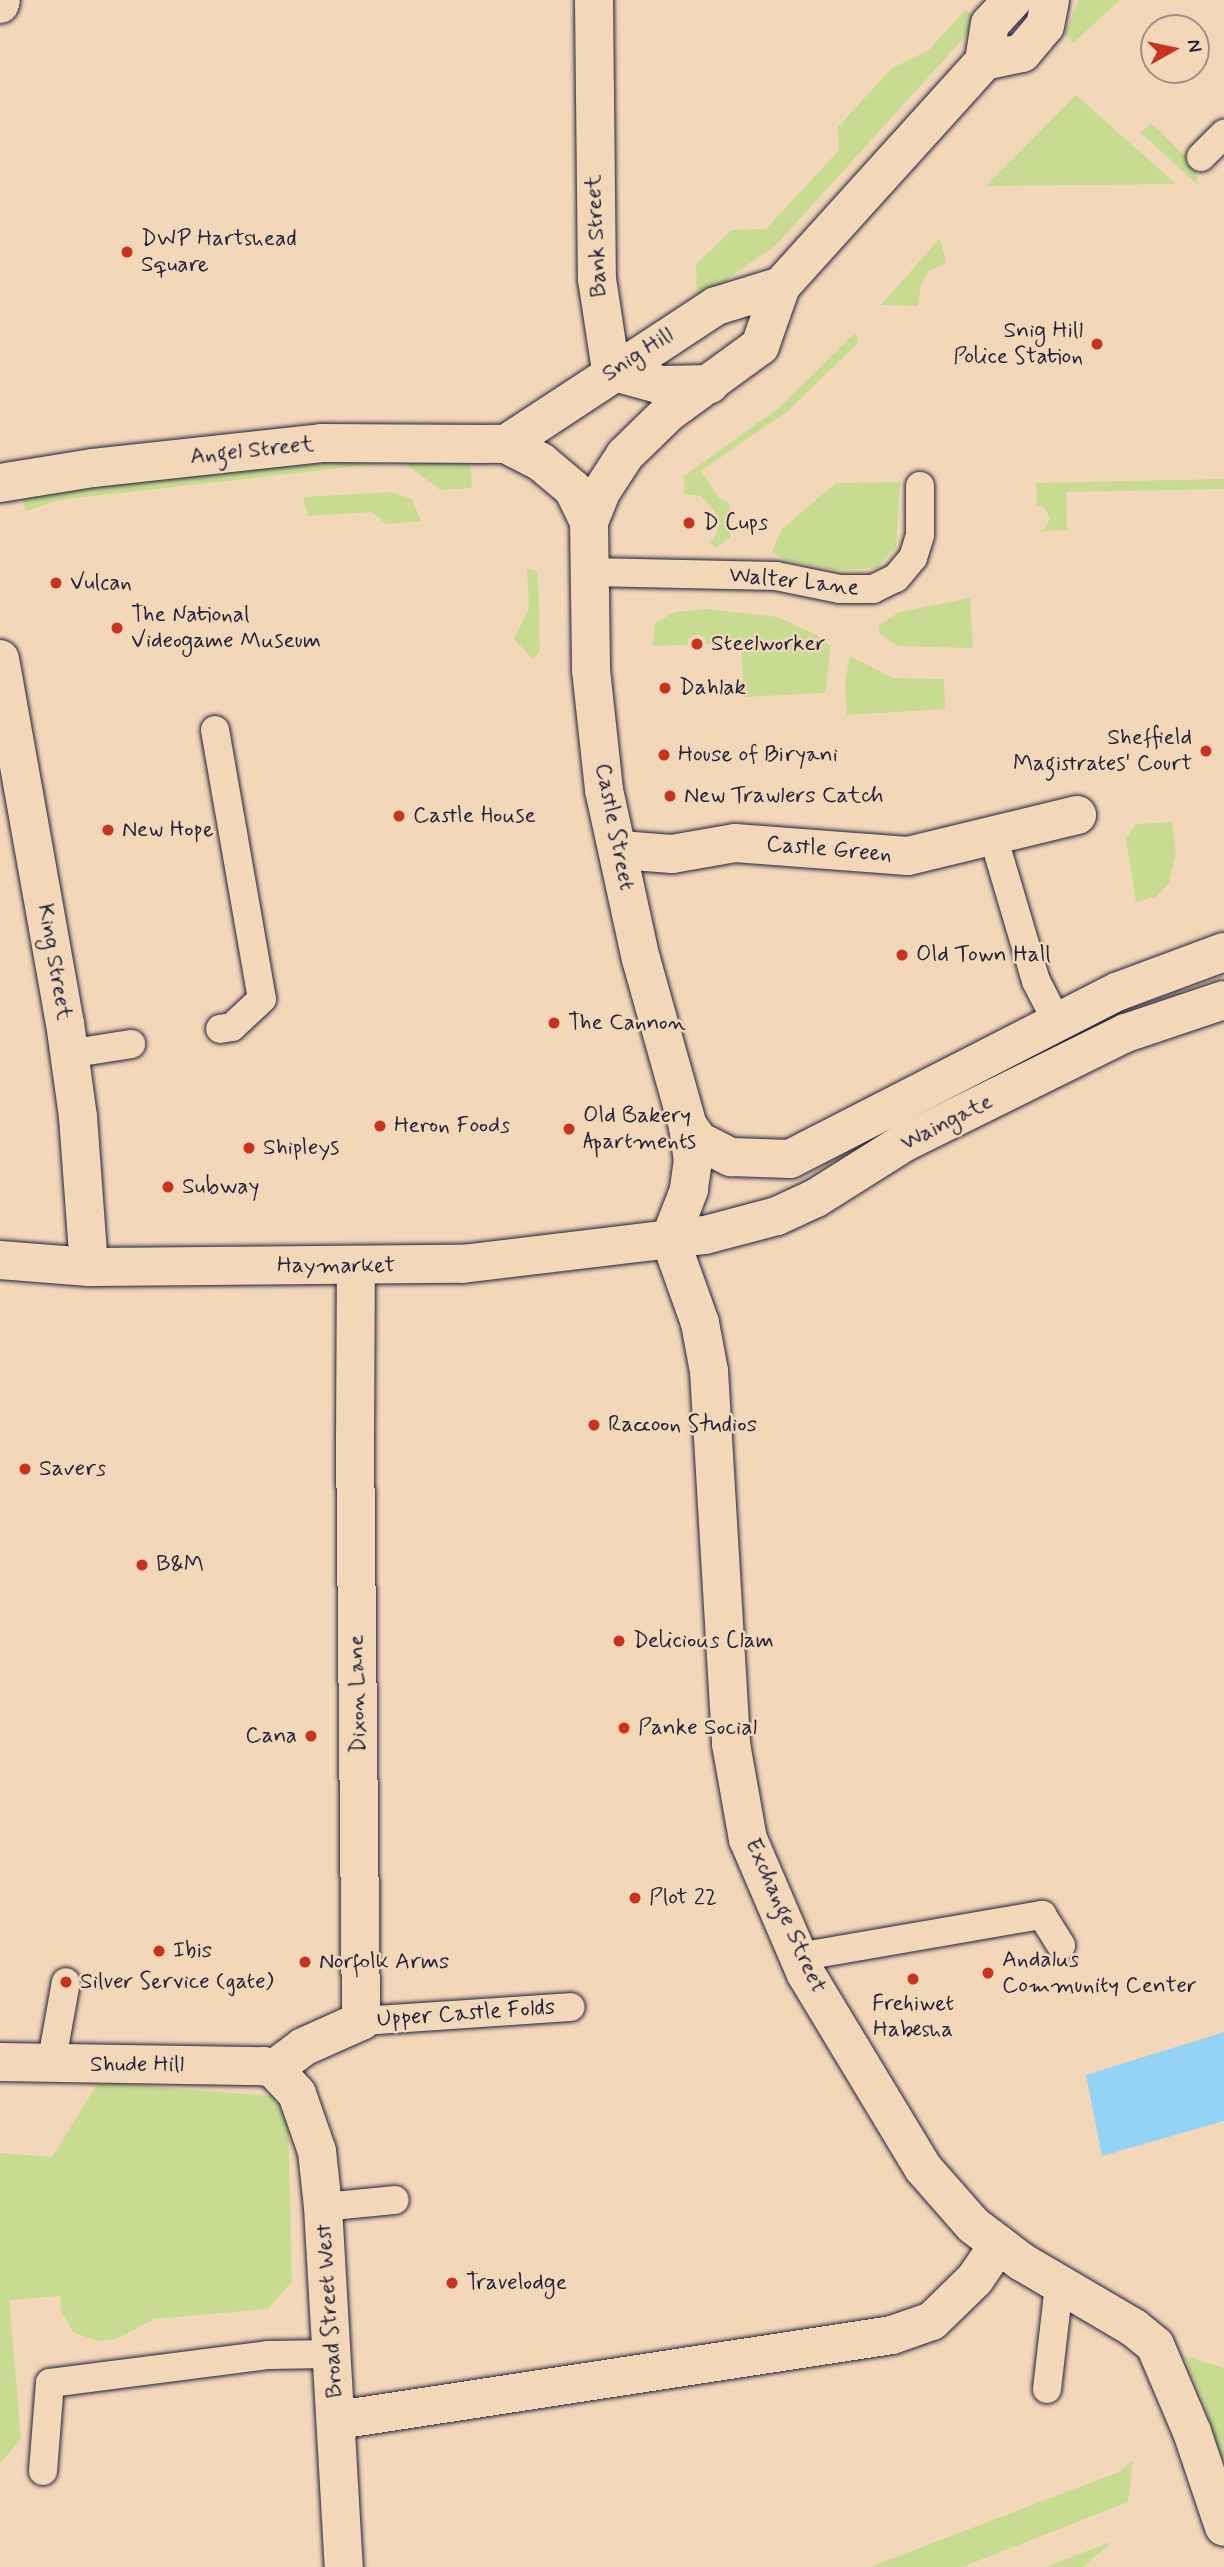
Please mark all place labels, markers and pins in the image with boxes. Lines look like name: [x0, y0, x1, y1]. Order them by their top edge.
place label: DWP Hartshead Square: [141, 225, 297, 279]
marker: DWP Hartshead Square: [119, 244, 135, 260]
place label: Snig Hill Police Station: [954, 317, 1083, 371]
marker: Snig Hill Police Station: [1089, 336, 1105, 352]
place label: D Cups: [703, 509, 771, 537]
marker: D Cups: [681, 515, 697, 531]
place label: Vulcan: [70, 569, 132, 597]
marker: Vulcan: [48, 575, 64, 591]
place label: The National Videogame Museum: [131, 601, 329, 655]
marker: The National Videogame Museum: [109, 620, 125, 636]
place label: Steelworker: [711, 630, 825, 658]
marker: Steelworker: [689, 636, 705, 652]
place label: Dahlak: [679, 674, 746, 702]
marker: Dahlak: [657, 680, 673, 696]
place label: Sheffield Magistrates' Court: [1013, 724, 1192, 778]
place label: House of Biryani: [678, 741, 832, 769]
marker: Sheffield Magistrates' Court: [1198, 743, 1214, 759]
marker: House of Biryani: [656, 747, 672, 763]
place label: New Trawlers Catch: [684, 782, 881, 810]
marker: New Trawlers Catch: [662, 788, 678, 804]
place label: Castle House: [413, 802, 535, 830]
marker: Castle House: [391, 808, 407, 824]
place label: New Hope: [122, 816, 215, 844]
marker: New Hope: [100, 822, 116, 838]
place label: Old Town Hall: [916, 941, 1052, 969]
marker: Old Town Hall: [894, 947, 910, 963]
place label: The Cannon: [568, 1009, 688, 1037]
marker: The Cannon: [546, 1015, 562, 1031]
place label: Old Bakery Apartments: [583, 1102, 696, 1156]
place label: Heron Foods: [394, 1112, 507, 1140]
marker: Heron Foods: [372, 1118, 388, 1134]
marker: Old Bakery Apartments: [561, 1121, 577, 1137]
place label: Shipleys: [263, 1134, 339, 1162]
marker: Shipleys: [241, 1140, 257, 1156]
place label: Subway: [182, 1173, 259, 1201]
marker: Subway: [160, 1179, 176, 1195]
place label: Raccoon Studios: [608, 1411, 757, 1439]
marker: Raccoon Studios: [586, 1417, 602, 1433]
place label: Savers: [39, 1455, 106, 1483]
marker: Savers: [17, 1461, 33, 1477]
place label: B&M: [156, 1551, 204, 1579]
marker: B&M: [134, 1557, 150, 1573]
place label: Delicious Clam: [633, 1627, 784, 1655]
marker: Delicious Clam: [611, 1633, 627, 1649]
place label: Panke Social: [638, 1714, 761, 1742]
marker: Panke Social: [616, 1720, 632, 1736]
place label: Cana: [245, 1722, 297, 1750]
marker: Cana: [303, 1728, 319, 1744]
place label: Plot 22: [649, 1884, 717, 1912]
marker: Plot 22: [627, 1890, 643, 1906]
place label: Ibis: [173, 1937, 212, 1965]
marker: Ibis: [151, 1943, 167, 1959]
place label: Andalus Community Center: [1002, 1946, 1197, 2000]
place label: Norfolk Arms: [319, 1948, 451, 1976]
marker: Norfolk Arms: [297, 1954, 313, 1970]
marker: Andalus Community Center: [980, 1965, 996, 1981]
place label: Silver Service (gate): [80, 1968, 272, 1996]
marker: Frehiwet Habesha: [905, 1971, 921, 1987]
marker: Silver Service (gate): [58, 1974, 74, 1990]
place label: Frehiwet Habesha: [872, 1990, 954, 2044]
place label: Travelodge: [466, 2269, 567, 2297]
marker: Travelodge: [444, 2275, 460, 2291]

